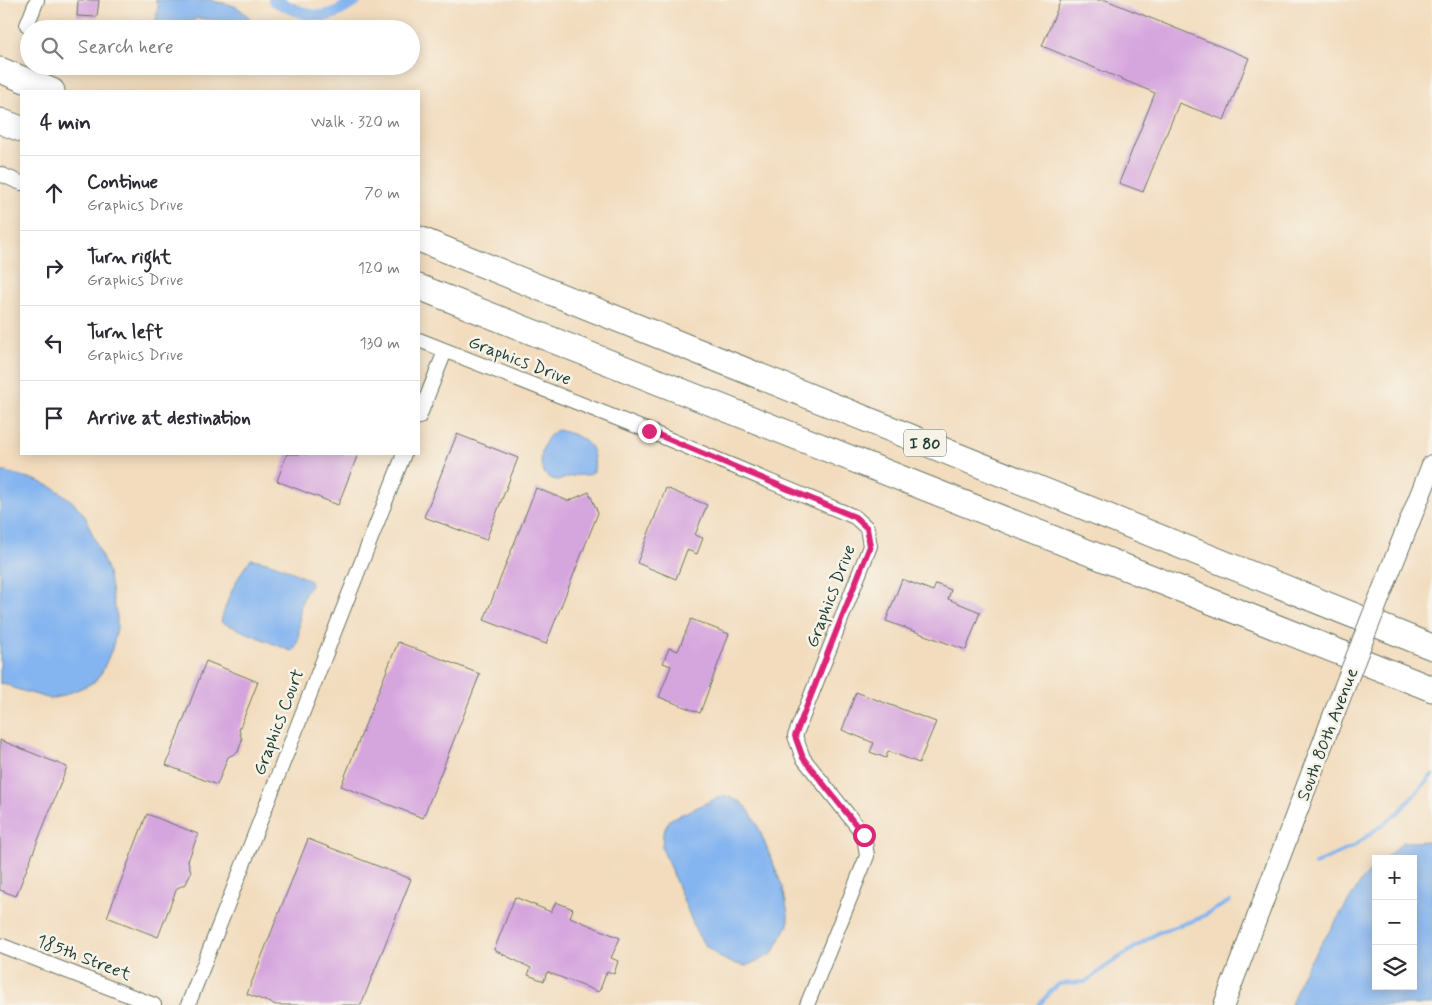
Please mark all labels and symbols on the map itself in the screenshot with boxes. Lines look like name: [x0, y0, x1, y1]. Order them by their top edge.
street label: Graphics Drive: [465, 330, 575, 392]
route end: [638, 420, 661, 443]
road number: I 80: [904, 429, 946, 456]
street label: Graphics Drive: [800, 541, 862, 651]
street label: South 80th Avenue: [1291, 664, 1364, 804]
street label: Graphics Court: [248, 666, 310, 779]
route start: [853, 824, 876, 847]
street label: 185th Street: [33, 929, 135, 987]

